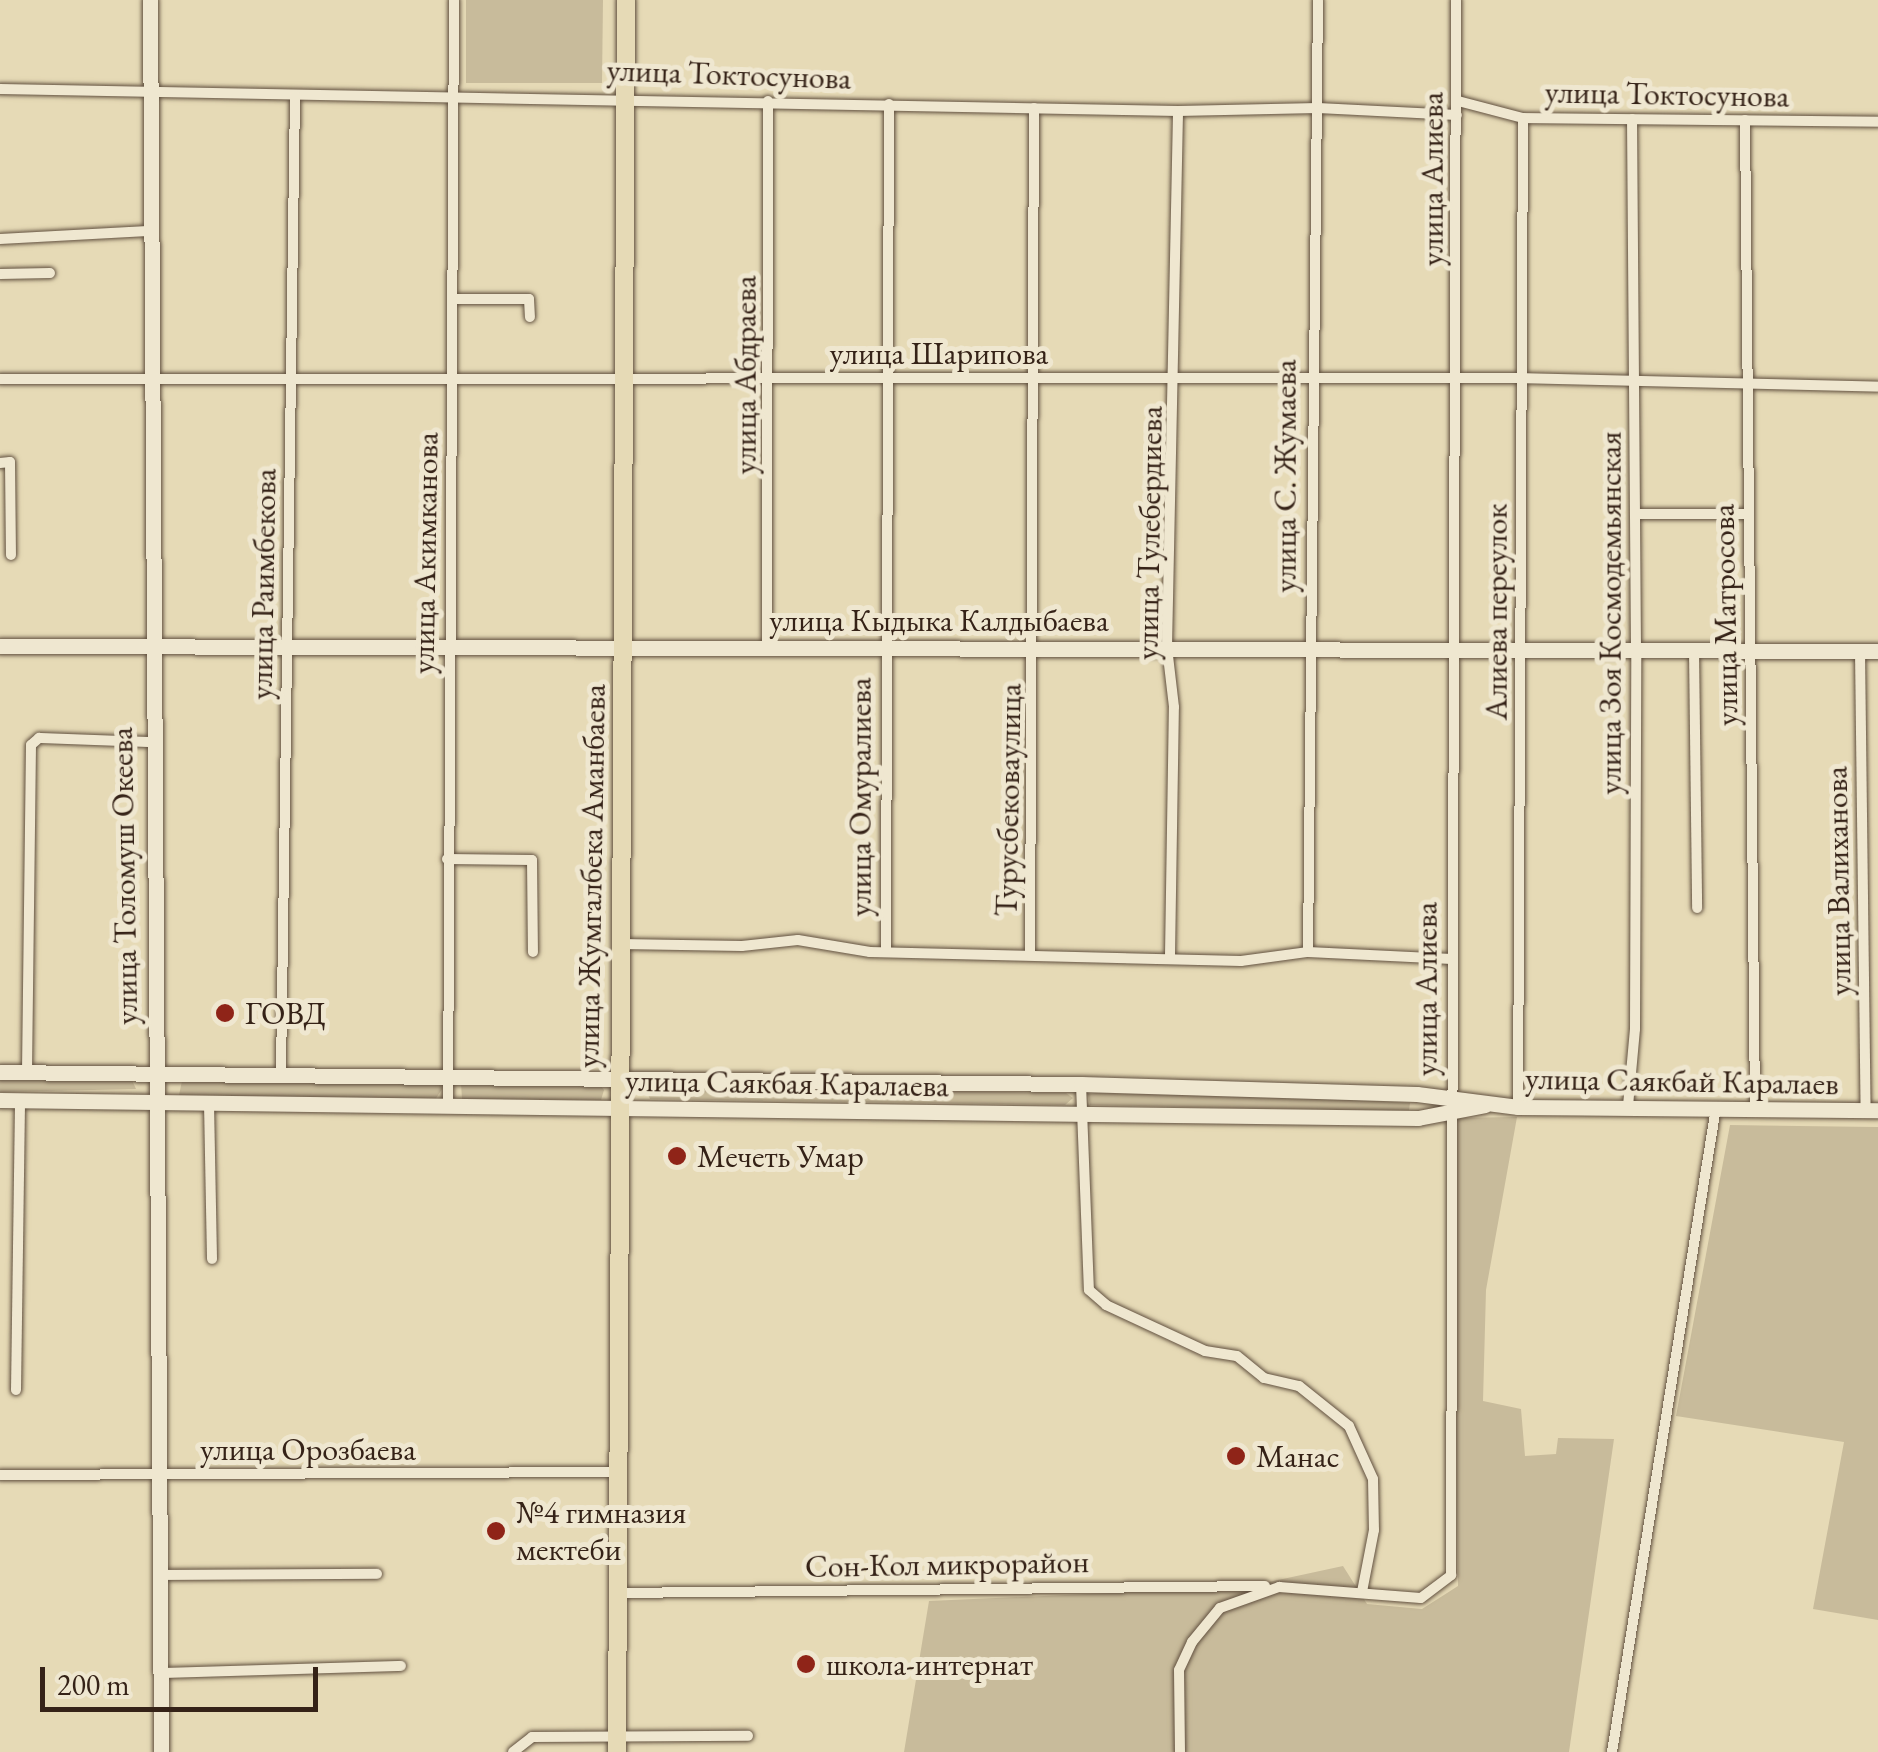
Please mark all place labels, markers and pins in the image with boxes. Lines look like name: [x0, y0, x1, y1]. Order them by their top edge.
place label: ГОВД: [245, 994, 326, 1032]
marker: ГОВД: [214, 1002, 236, 1024]
place label: Мечеть Умар: [697, 1137, 864, 1175]
marker: Мечеть Умар: [666, 1145, 688, 1167]
place label: Манас: [1256, 1437, 1339, 1475]
marker: Манас: [1225, 1445, 1247, 1467]
place label: №4 гимназия мектеби: [516, 1494, 686, 1569]
marker: №4 гимназия мектеби: [485, 1520, 507, 1542]
place label: школа-интернат: [826, 1645, 1033, 1683]
marker: школа-интернат: [795, 1653, 817, 1675]

